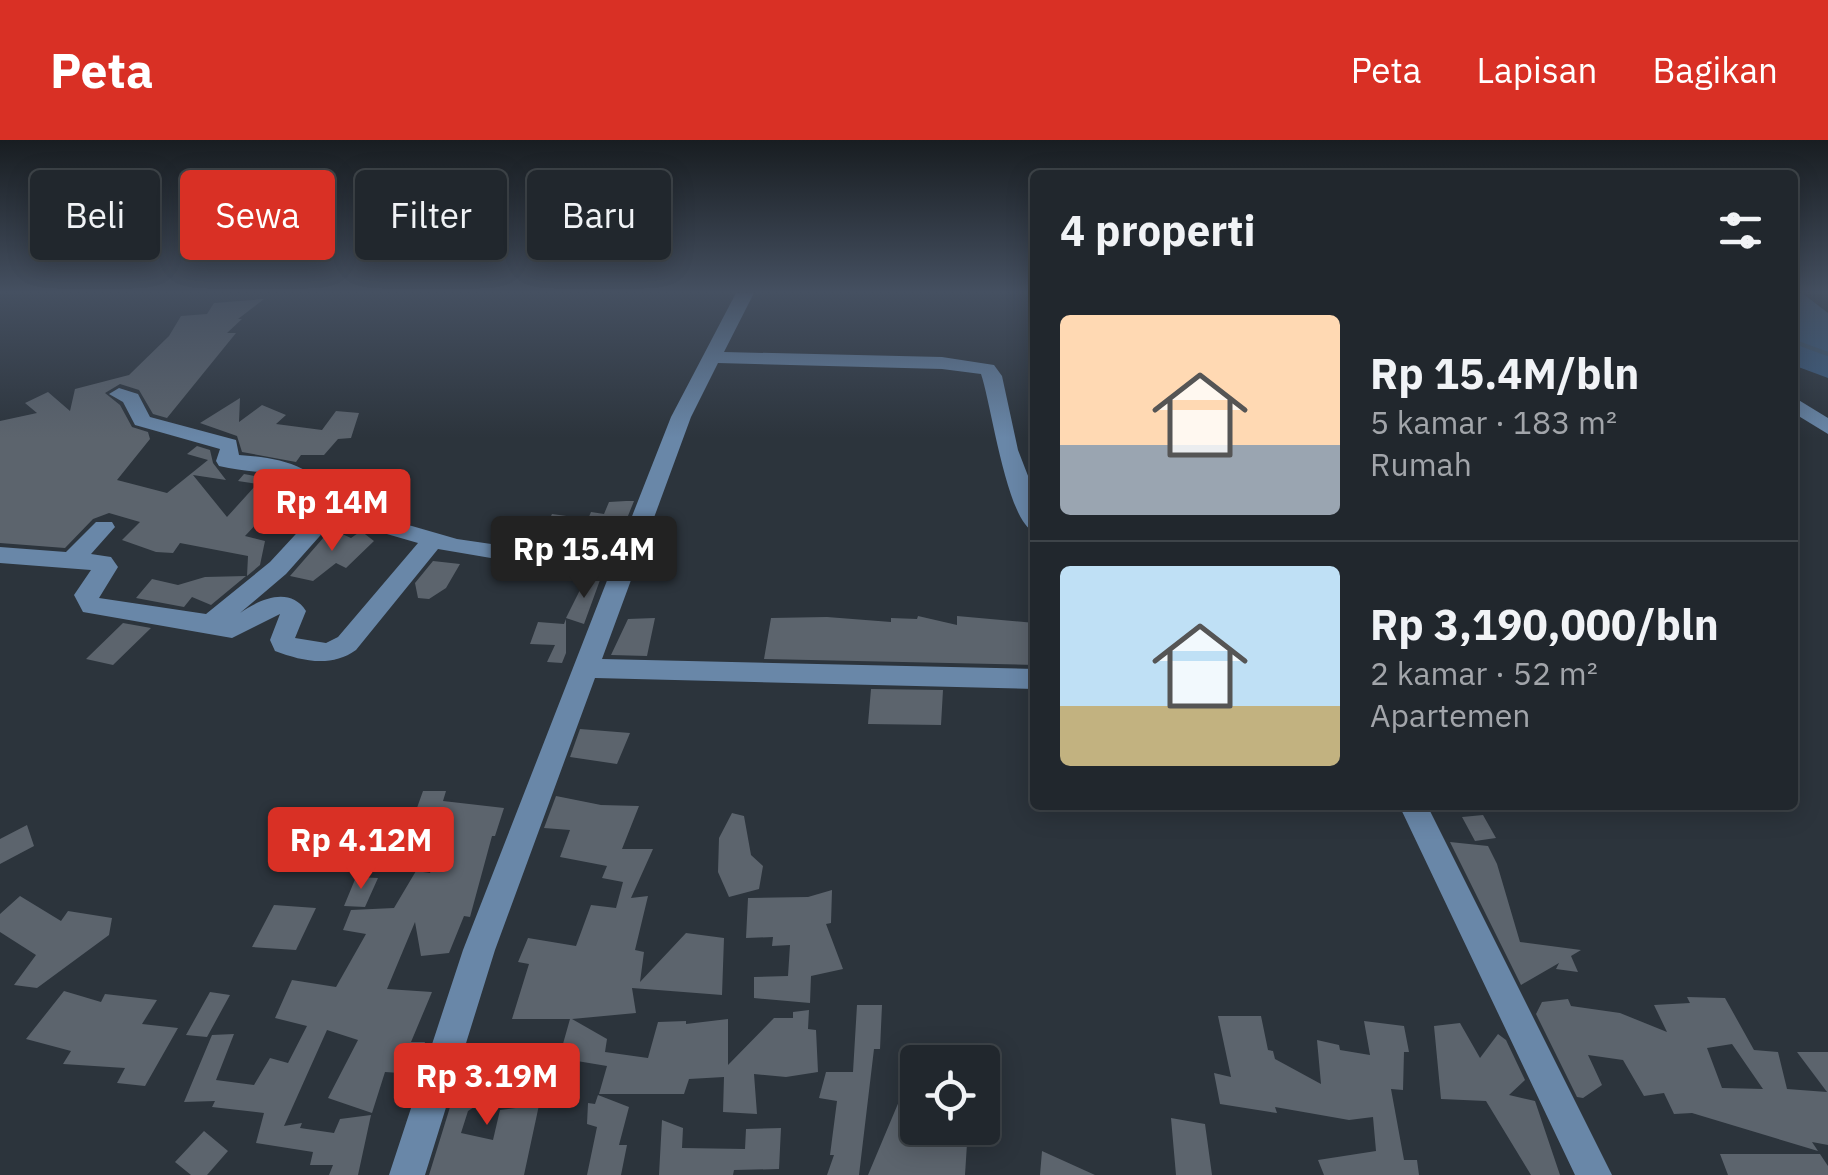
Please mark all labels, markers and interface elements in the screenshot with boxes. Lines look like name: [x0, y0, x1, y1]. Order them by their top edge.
text: Peta: [50, 39, 153, 101]
text: Peta: [1351, 47, 1422, 93]
text: Lapisan: [1477, 47, 1597, 93]
text: Bagikan: [1652, 47, 1778, 93]
chip: Beli: [30, 170, 160, 260]
chip: Sewa: [180, 170, 335, 260]
chip: Filter: [355, 170, 507, 260]
chip: Baru: [527, 170, 671, 260]
text: 4 properti: [1060, 203, 1255, 258]
icon: filters: [1713, 203, 1768, 258]
text: Rp 15.4M/bln: [1370, 346, 1639, 401]
icon: home: [1140, 355, 1260, 475]
text: 5 kamar · 183 m²: [1370, 401, 1617, 443]
text: Rumah: [1370, 443, 1472, 485]
pin: Rp 14M: [251, 469, 413, 554]
text: Rp 14M: [275, 480, 389, 522]
pin: Rp 15.4M: [481, 516, 687, 601]
text: Rp 15.4M: [513, 527, 655, 569]
text: Rp 3,190,000/bln: [1370, 597, 1719, 652]
icon: home: [1140, 606, 1260, 726]
text: 2 kamar · 52 m²: [1370, 652, 1598, 694]
text: Apartemen: [1370, 694, 1530, 736]
pin: Rp 4.12M: [258, 807, 464, 892]
text: Rp 4.12M: [290, 818, 432, 860]
pin: Rp 3.19M: [384, 1043, 590, 1128]
map controls: [900, 1045, 1000, 1145]
button: locate: [900, 1045, 1000, 1145]
text: Rp 3.19M: [416, 1054, 558, 1096]

